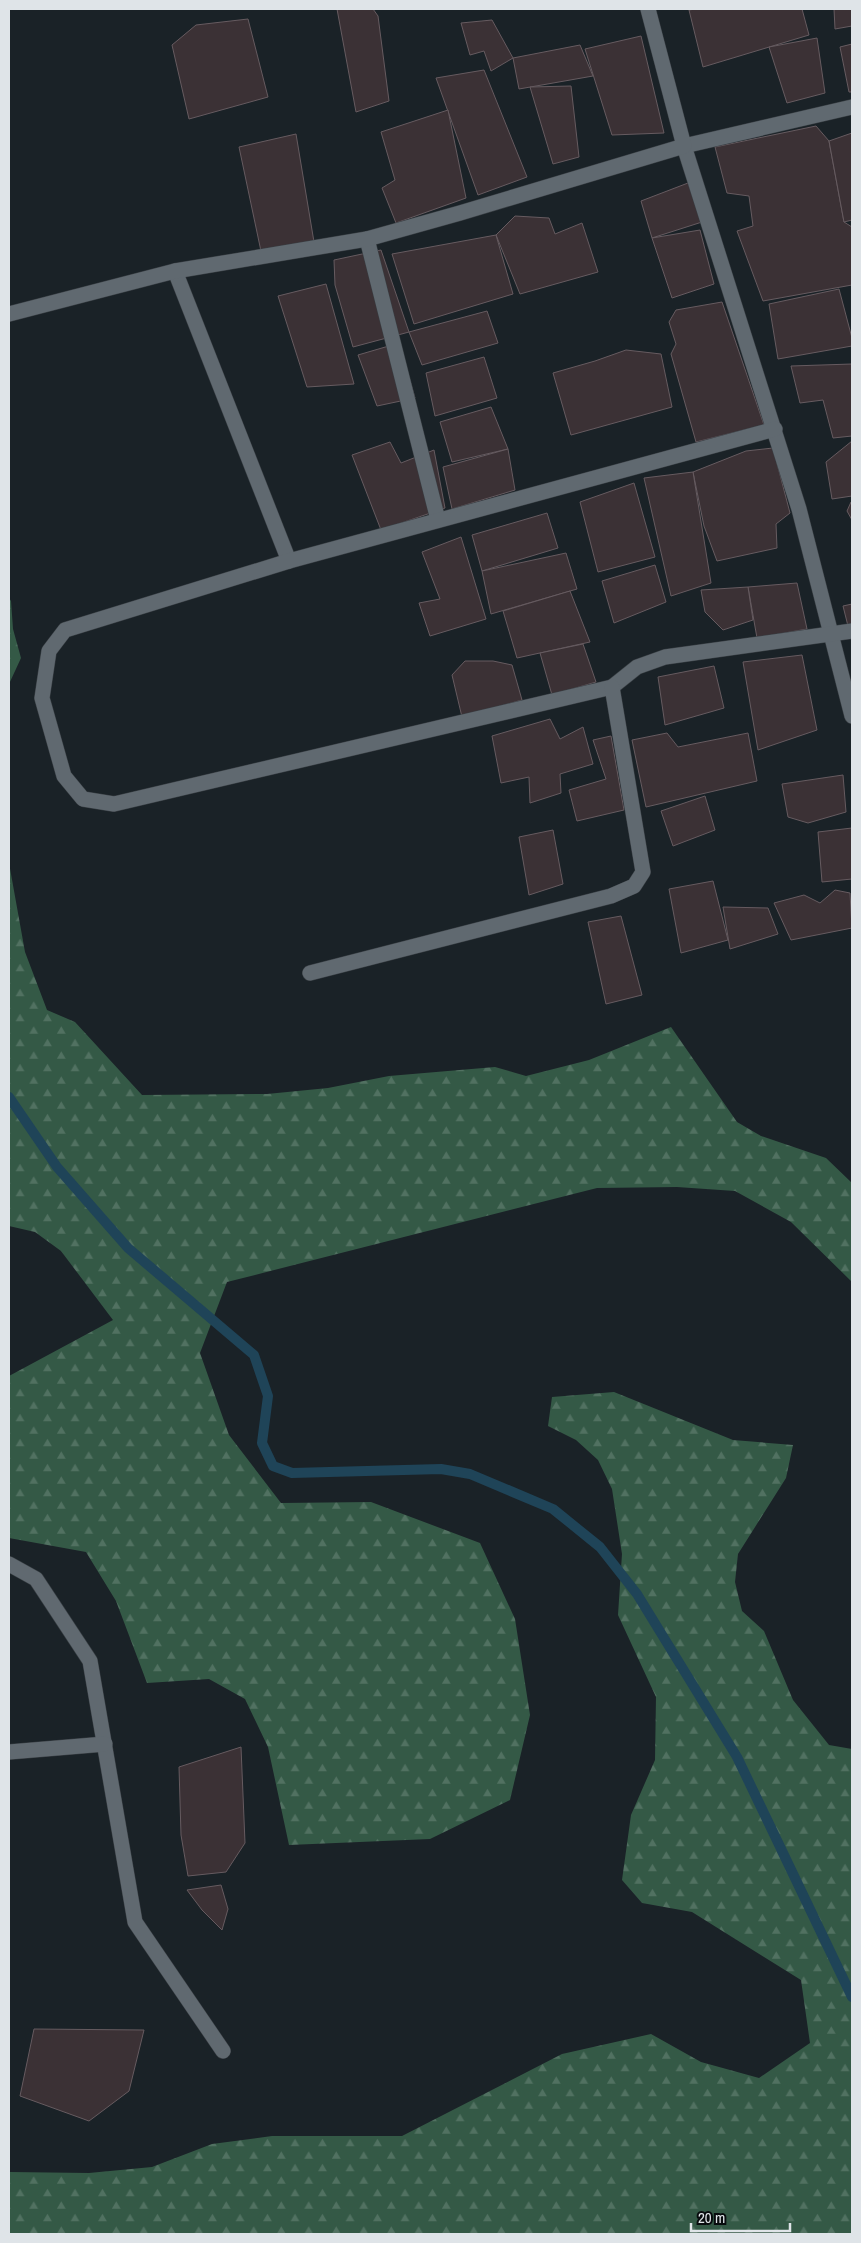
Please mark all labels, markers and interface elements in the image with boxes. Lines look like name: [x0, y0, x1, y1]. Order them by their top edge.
scale bar: [691, 2200, 790, 2232]
text: 20 m: [698, 2207, 725, 2228]

